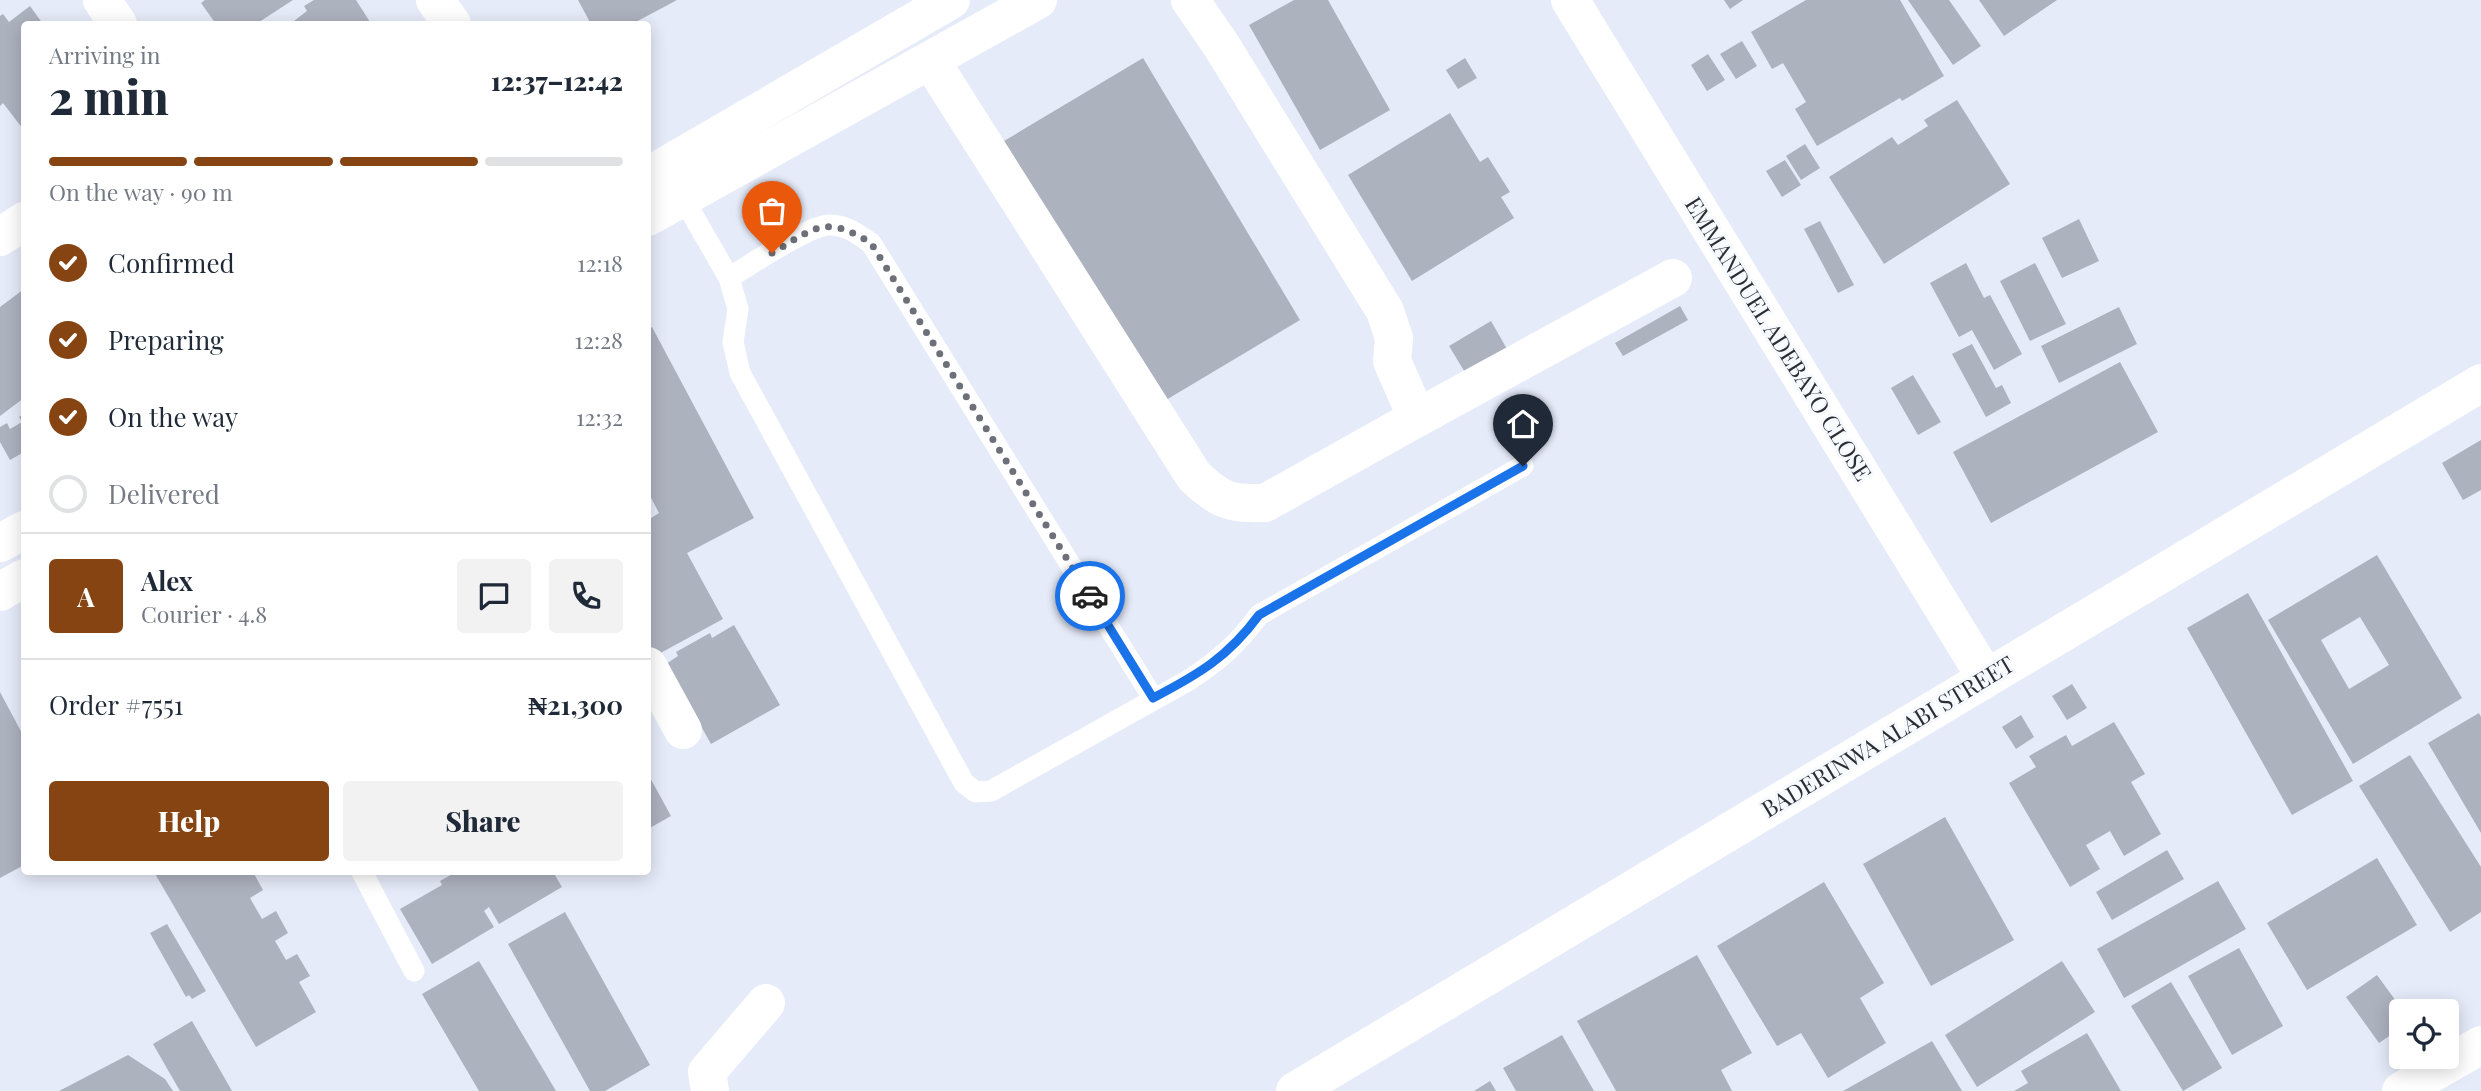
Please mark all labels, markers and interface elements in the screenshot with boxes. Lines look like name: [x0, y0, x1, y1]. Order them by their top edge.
text: Arriving in: [49, 39, 161, 70]
text: 12:37–12:42: [491, 63, 623, 98]
text: 2 min: [49, 65, 169, 127]
text: On the way · 90 m: [49, 176, 233, 207]
pin: [742, 181, 802, 253]
street label: EMMANDUEL ADEBAYO CLOSE: [1679, 190, 1880, 486]
icon: bag: [753, 192, 791, 230]
icon: check: [49, 244, 87, 282]
text: Confirmed: [108, 245, 235, 280]
text: 12:18: [577, 247, 623, 278]
icon: check: [49, 321, 87, 359]
text: Preparing: [108, 322, 224, 357]
text: 12:28: [574, 324, 623, 355]
pin: [1493, 394, 1553, 466]
icon: check: [49, 398, 87, 436]
text: On the way: [108, 399, 238, 434]
text: 12:32: [576, 401, 623, 432]
icon: home: [1504, 405, 1542, 443]
text: Delivered: [108, 476, 220, 511]
button: chat: [457, 559, 531, 633]
button: phone: [549, 559, 623, 633]
courier: [1055, 561, 1125, 631]
text: Alex: [141, 563, 193, 598]
icon: car: [1071, 577, 1109, 615]
text: A: [77, 579, 95, 614]
text: Courier · 4.8: [141, 598, 267, 629]
street label: BADERINWA ALABI STREET: [1755, 648, 2019, 824]
text: Order #7551: [49, 687, 183, 722]
text: ₦21,300: [528, 687, 623, 722]
button: Help: [49, 781, 329, 861]
button: Share: [343, 781, 623, 861]
map controls: [2389, 999, 2459, 1069]
button: locate: [2389, 999, 2459, 1069]

